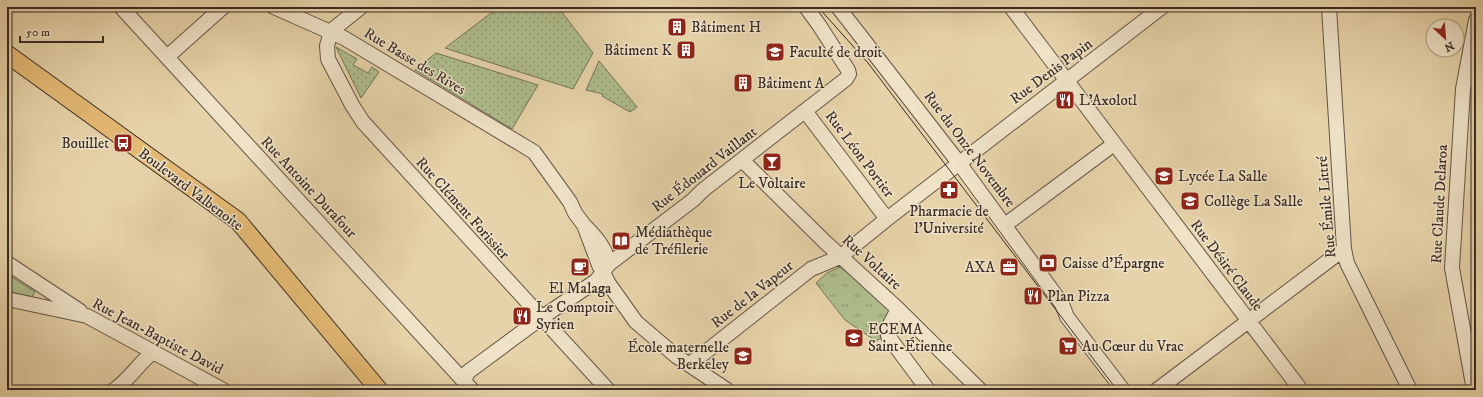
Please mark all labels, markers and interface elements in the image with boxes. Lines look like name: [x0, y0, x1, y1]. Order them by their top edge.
building icon: Bâtiment H: [666, 16, 688, 38]
scale bar: [20, 18, 103, 44]
place label: Bâtiment H: [691, 18, 761, 37]
north arrow: [1425, 18, 1465, 58]
street label: Rue Basse des Rives: [360, 24, 469, 99]
text: 50 m: [26, 25, 50, 40]
street label: Rue Denis Papin: [1006, 34, 1096, 109]
text: N: [1442, 38, 1456, 54]
building icon: Bâtiment K: [675, 39, 697, 61]
place label: Bâtiment K: [604, 41, 672, 60]
school or university icon: Faculté de droit: [764, 41, 786, 63]
place label: Faculté de droit: [789, 43, 883, 62]
building icon: Bâtiment A: [732, 72, 754, 94]
place label: Bâtiment A: [757, 74, 825, 93]
street label: Rue du Onze Novembre: [920, 87, 1020, 211]
restaurant icon: L'Axolotl: [1054, 89, 1076, 111]
place label: L'Axolotl: [1079, 91, 1138, 110]
street label: Rue Léon Portier: [821, 107, 899, 202]
street label: Rue Édouard Vaillant: [648, 122, 761, 216]
bus stop icon: Bouillet: [112, 132, 134, 154]
street label: Rue Antoine Durafour: [257, 132, 361, 243]
place label: Bouillet: [61, 134, 109, 153]
street label: Rue Claude Delaroa: [1427, 143, 1452, 264]
street label: Boulevard Valbenoîte: [134, 144, 247, 235]
bar icon: Le Voltaire: [761, 151, 783, 173]
street label: Rue Clément Forissier: [412, 153, 514, 264]
street label: Rue Émile Littré: [1313, 154, 1340, 259]
school or university icon: Lycée La Salle: [1153, 165, 1175, 187]
place label: Lycée La Salle: [1178, 167, 1268, 186]
place label: Le Voltaire: [738, 174, 806, 193]
pharmacy icon: Pharmacie de l'Université: [938, 179, 960, 201]
school or university icon: Collège La Salle: [1179, 190, 1201, 212]
place label: Collège La Salle: [1204, 192, 1303, 211]
place label: Pharmacie de l'Université: [909, 202, 989, 238]
street label: Rue Désiré Claude: [1186, 216, 1267, 315]
place label: Médiathèque de Tréfilerie: [635, 223, 712, 259]
library icon: Médiathèque de Tréfilerie: [610, 230, 632, 252]
street label: Rue Voltaire: [838, 231, 905, 294]
bank icon: Caisse d'Épargne: [1037, 252, 1059, 274]
place label: Caisse d'Épargne: [1062, 254, 1164, 273]
cafe icon: El Malaga: [569, 256, 591, 278]
street label: Rue de la Vapeur: [707, 256, 798, 332]
office icon: AXA: [998, 256, 1020, 278]
place label: AXA: [965, 258, 995, 277]
place label: El Malaga: [549, 279, 612, 298]
restaurant icon: Plan Pizza: [1022, 285, 1044, 307]
place label: Plan Pizza: [1047, 287, 1110, 306]
street label: Rue Jean-Baptiste David: [89, 294, 227, 379]
place label: Le Comptoir Syrien: [536, 298, 614, 334]
restaurant icon: Le Comptoir Syrien: [511, 305, 533, 327]
place label: ECEMA Saint-Étienne: [868, 320, 952, 356]
school or university icon: ECEMA Saint-Étienne: [843, 327, 865, 349]
supermarket icon: Au Cœur du Vrac: [1057, 335, 1079, 357]
place label: Au Cœur du Vrac: [1082, 337, 1184, 356]
place label: École maternelle Berkeley: [627, 338, 730, 374]
school or university icon: École maternelle Berkeley: [732, 345, 754, 367]

